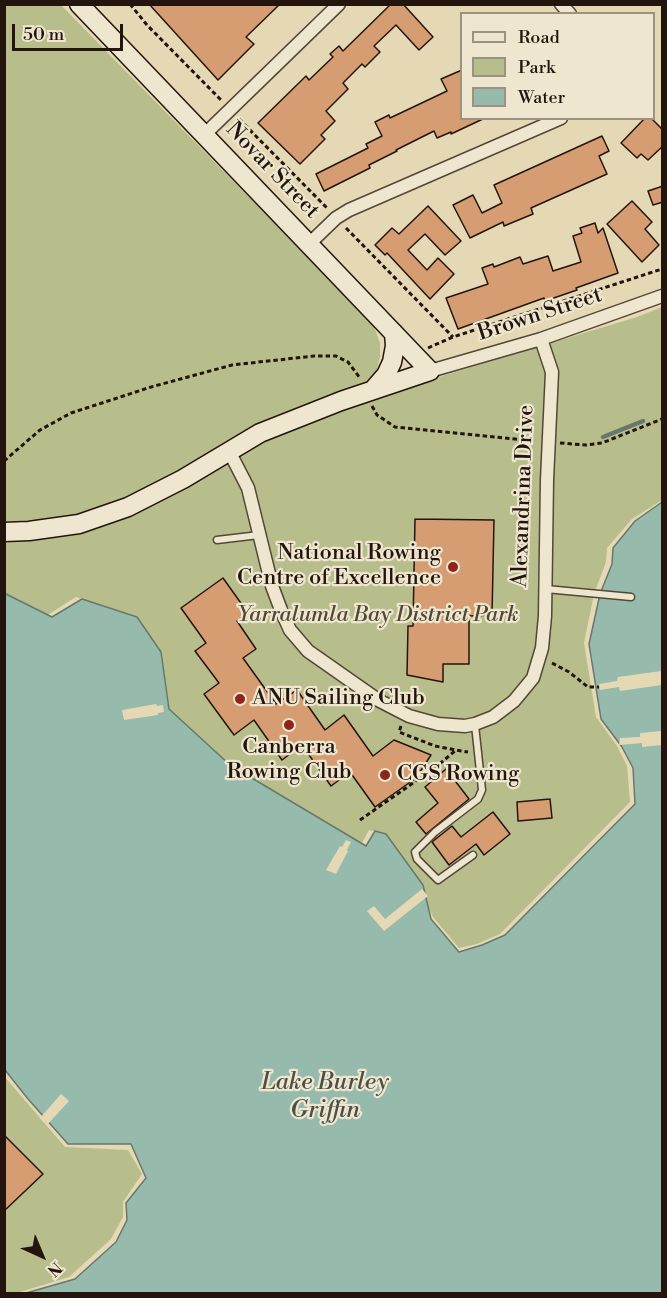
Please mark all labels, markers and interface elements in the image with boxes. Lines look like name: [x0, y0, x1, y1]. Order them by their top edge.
scale bar: [15, 12, 126, 50]
legend: [460, 12, 655, 120]
text: 50 m: [23, 23, 64, 46]
text: Road: [518, 26, 560, 49]
text: Park: [518, 56, 555, 79]
text: Water: [518, 86, 565, 109]
street label: Novar Street: [219, 117, 325, 225]
street label: Brown Street: [474, 282, 606, 348]
street label: Alexandrina Drive: [508, 404, 540, 588]
place label: National Rowing Centre of Excellence: [237, 541, 441, 592]
marker: National Rowing Centre of Excellence: [446, 560, 460, 574]
park label: Yarralumla Bay District Park: [238, 603, 518, 629]
place label: ANU Sailing Club: [252, 686, 425, 712]
marker: ANU Sailing Club: [233, 692, 247, 706]
marker: Canberra Rowing Club: [282, 718, 296, 732]
place label: Canberra Rowing Club: [226, 735, 352, 786]
place label: CGS Rowing: [397, 762, 519, 788]
marker: CGS Rowing: [378, 768, 392, 782]
water label: Lake Burley Griffin: [261, 1069, 389, 1125]
north arrow: [12, 1226, 72, 1286]
text: N: [43, 1257, 66, 1281]

